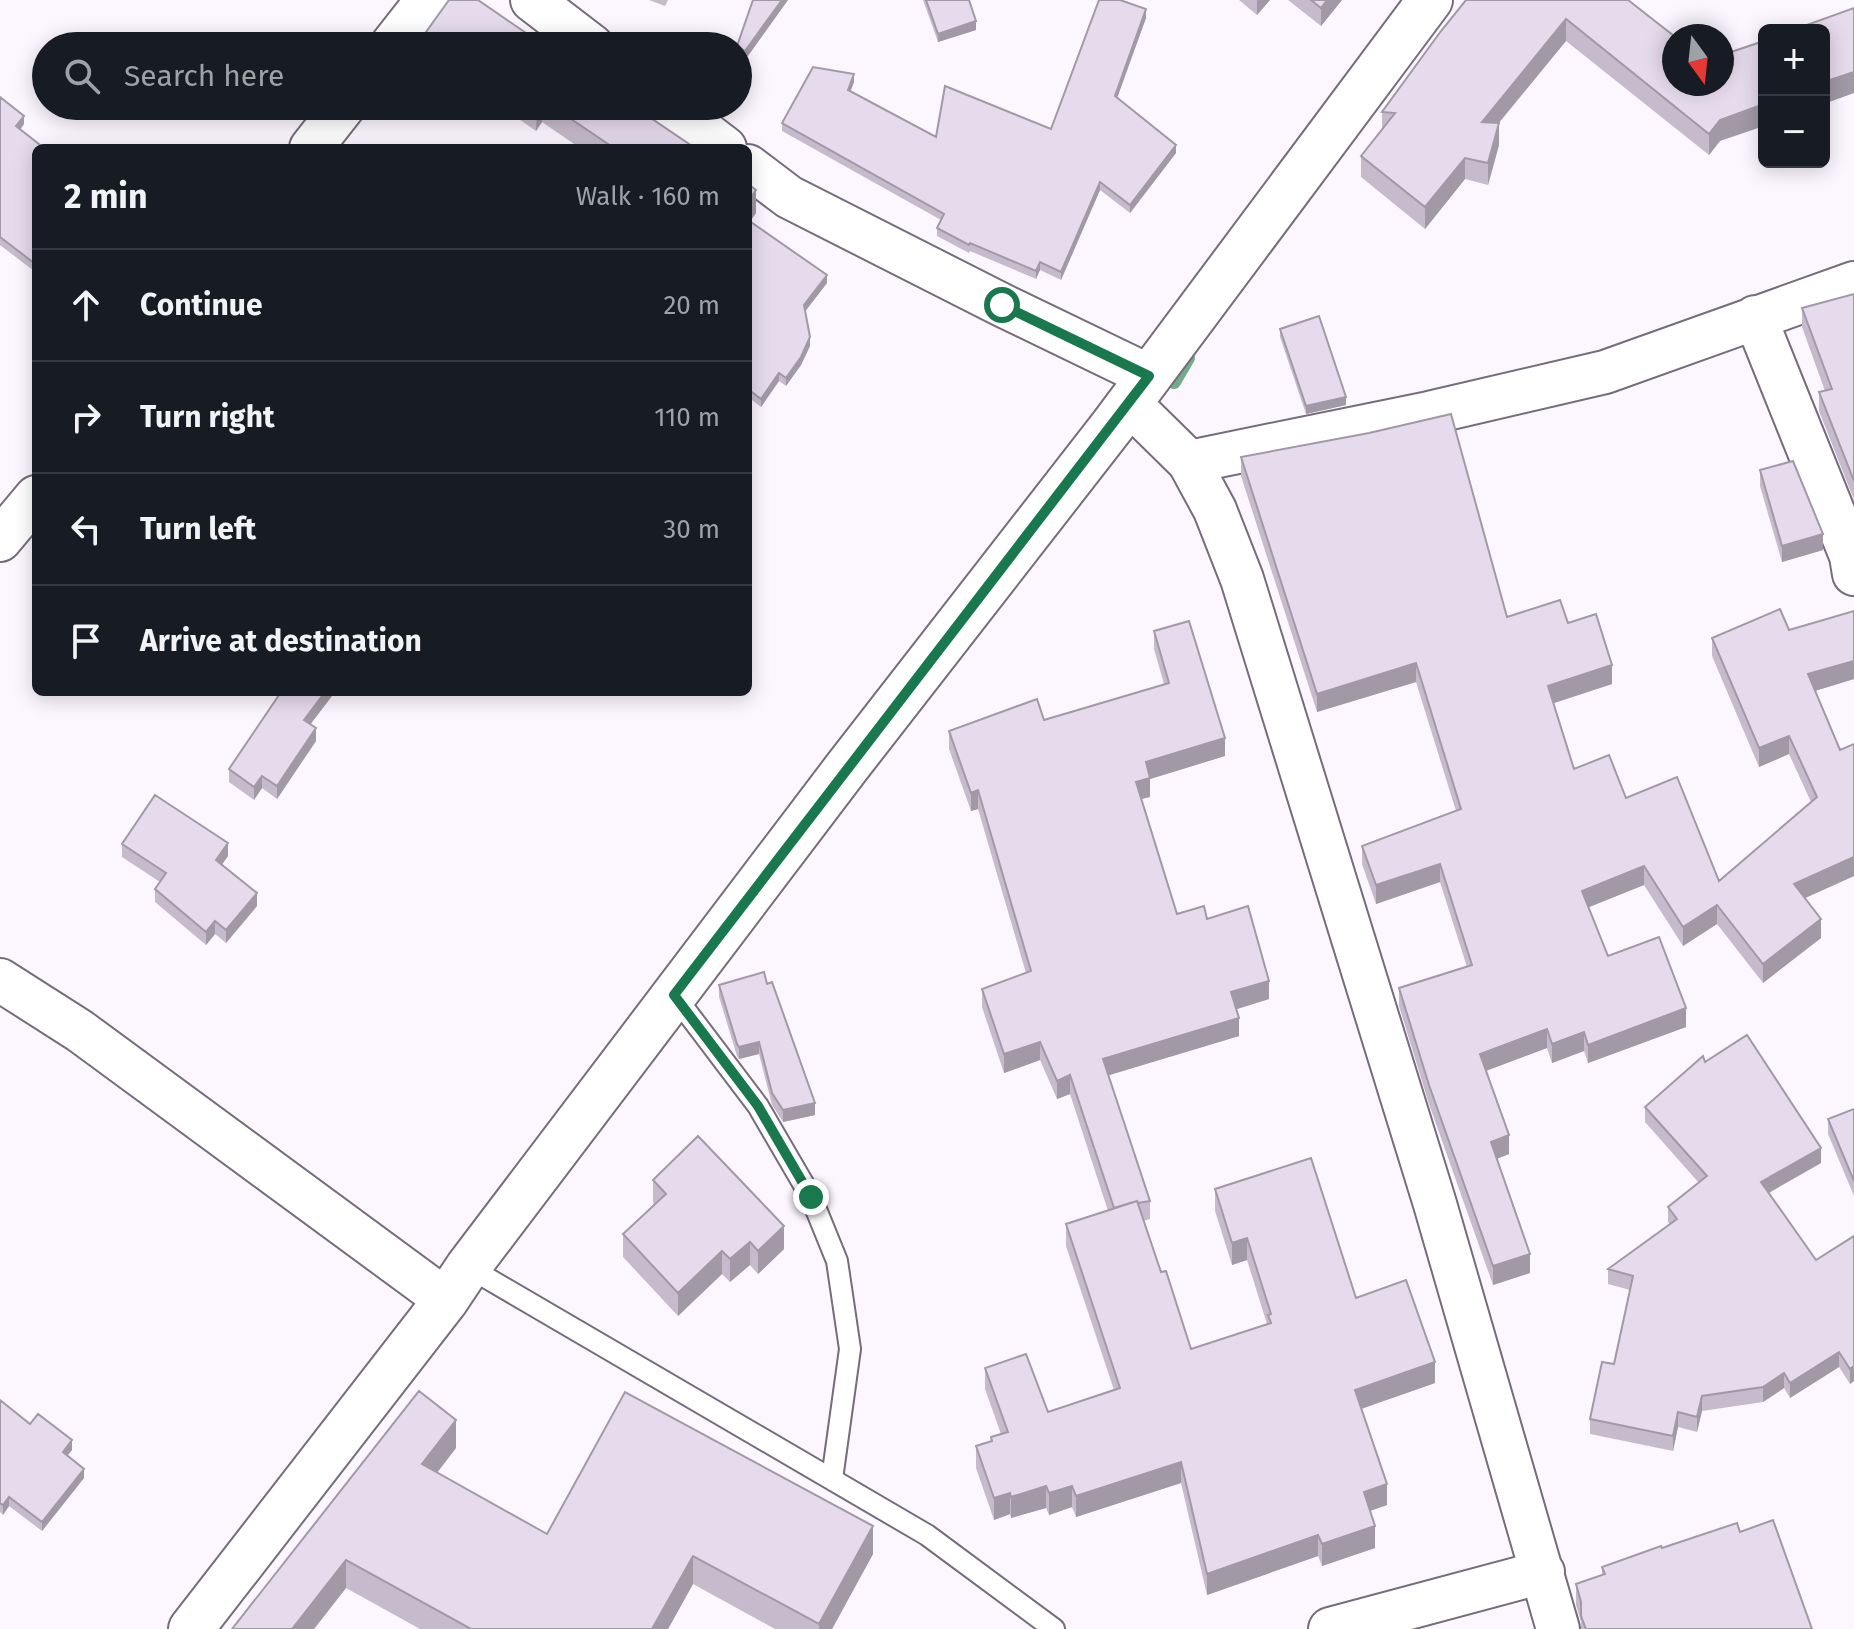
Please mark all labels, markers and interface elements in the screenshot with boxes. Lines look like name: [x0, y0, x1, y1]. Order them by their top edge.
north arrow: [1662, 24, 1734, 96]
map controls: [1758, 24, 1830, 168]
button: +: [1758, 24, 1830, 96]
search box: [32, 32, 752, 120]
icon: search: [60, 54, 104, 98]
text: Search here: [124, 58, 284, 94]
button: −: [1758, 96, 1830, 168]
text: 2 min: [64, 176, 148, 217]
text: Walk · 160 m: [576, 181, 720, 212]
icon: ahead: [64, 283, 108, 327]
text: Continue: [140, 287, 263, 323]
route start: [984, 287, 1020, 323]
text: 20 m: [663, 290, 720, 321]
icon: right: [64, 395, 108, 439]
text: Turn right: [140, 399, 275, 435]
text: 110 m: [654, 402, 720, 433]
icon: left: [64, 507, 108, 551]
text: Turn left: [140, 511, 256, 547]
text: 30 m: [663, 514, 720, 545]
icon: arrive: [64, 619, 108, 663]
text: Arrive at destination: [140, 623, 422, 659]
route end: [793, 1179, 829, 1215]

